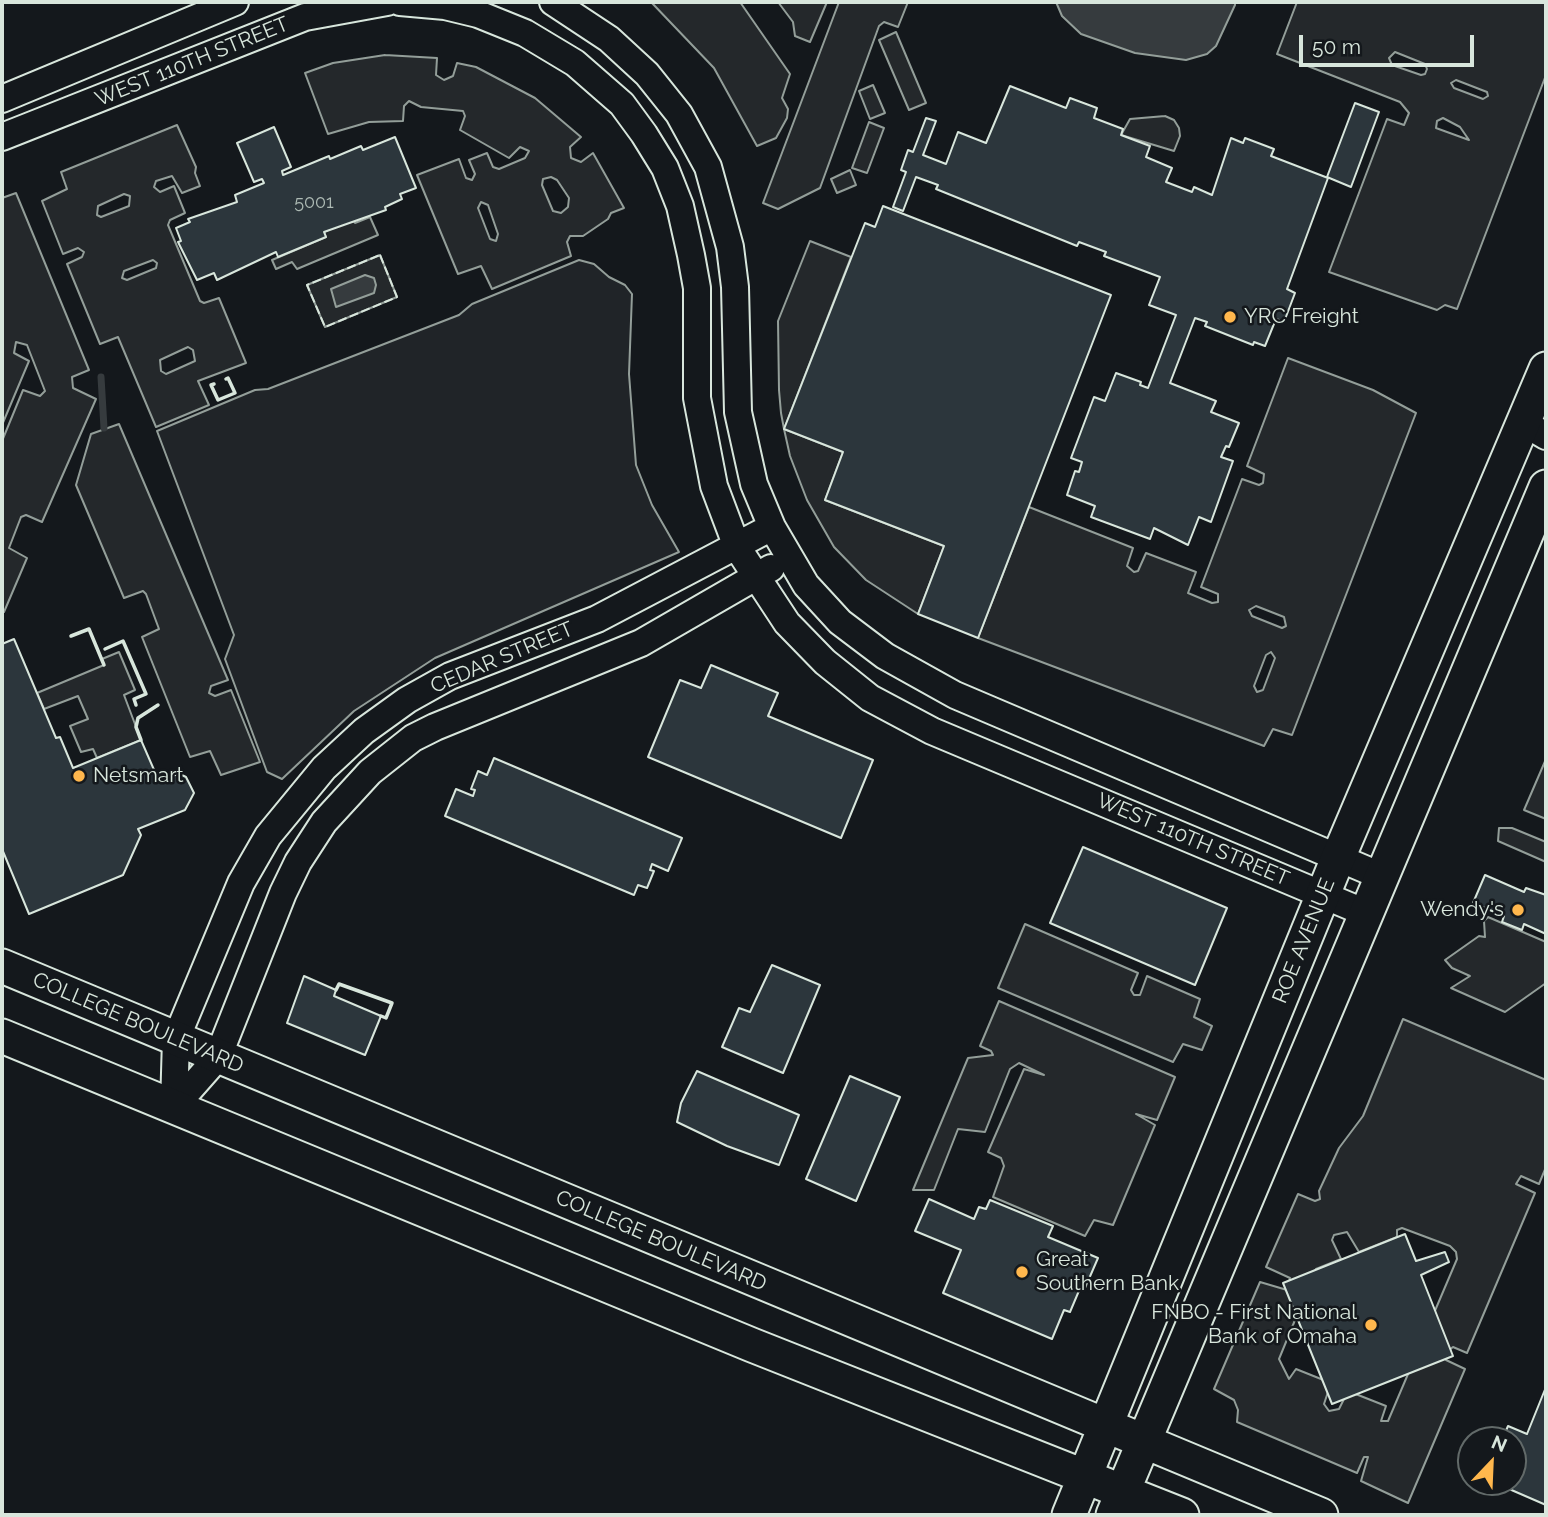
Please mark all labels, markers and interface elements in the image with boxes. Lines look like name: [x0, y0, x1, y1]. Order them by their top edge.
street label: WEST 110TH STREET: [92, 12, 292, 112]
scale bar: [1303, 21, 1478, 65]
text: 50 m: [1312, 34, 1361, 59]
house number: 5001: [294, 192, 334, 214]
place label: YRC Freight: [1244, 304, 1359, 330]
marker: YRC Freight: [1222, 309, 1238, 325]
street label: CEDAR STREET: [427, 617, 577, 699]
place label: Netsmart: [93, 763, 184, 789]
marker: Netsmart: [71, 768, 87, 784]
street label: WEST 110TH STREET: [1093, 788, 1293, 892]
street label: ROE AVENUE: [1268, 875, 1340, 1007]
place label: Wendy's: [1420, 897, 1504, 923]
marker: Wendy's: [1510, 902, 1526, 918]
street label: COLLEGE BOULEVARD: [29, 967, 247, 1079]
street label: COLLEGE BOULEVARD: [552, 1185, 770, 1297]
place label: Great Southern Bank: [1036, 1247, 1179, 1297]
marker: Great Southern Bank: [1014, 1264, 1030, 1280]
place label: FNBO - First National Bank of Omaha: [1151, 1300, 1357, 1350]
marker: FNBO - First National Bank of Omaha: [1363, 1317, 1379, 1333]
north arrow: [1457, 1426, 1527, 1496]
text: N: [1488, 1431, 1510, 1456]

